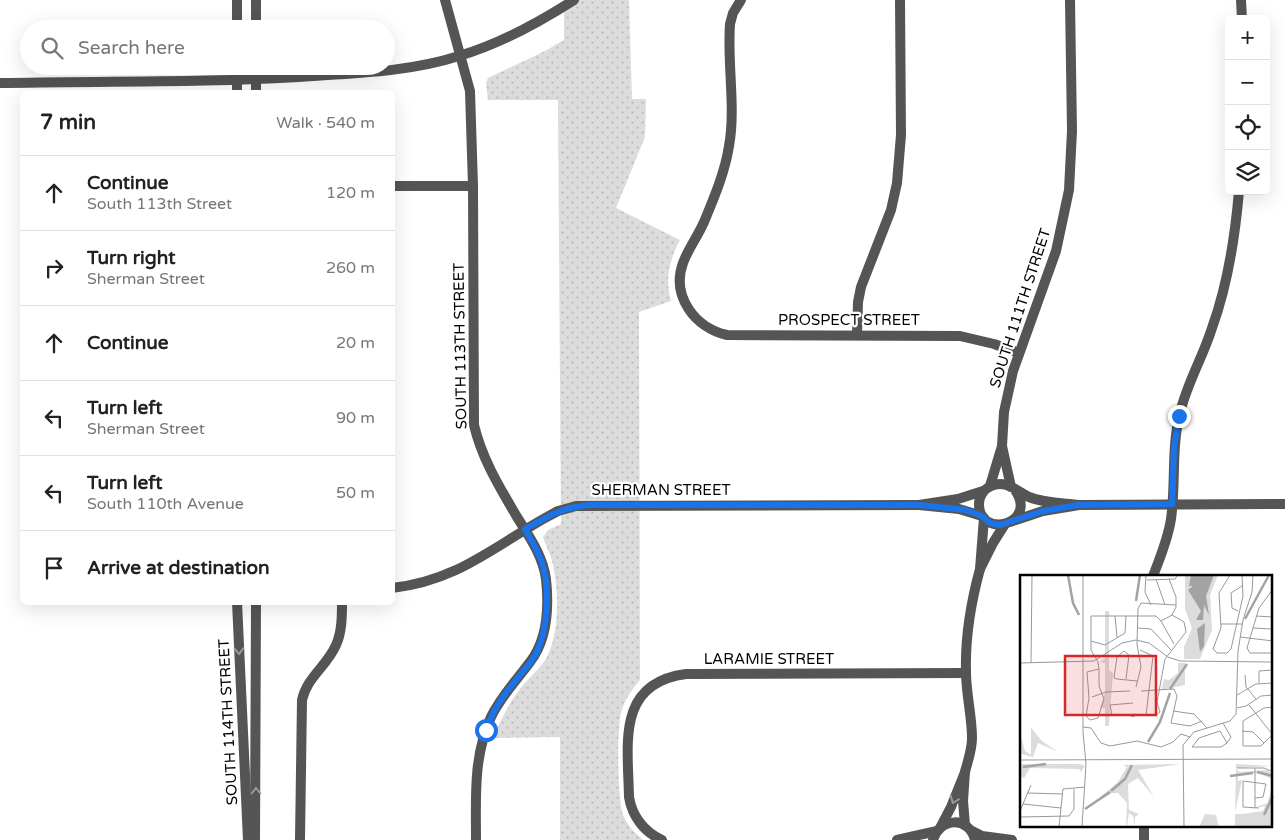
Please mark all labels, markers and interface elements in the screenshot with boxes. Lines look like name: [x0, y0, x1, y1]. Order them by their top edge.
map controls: [1225, 15, 1270, 195]
button: +: [1225, 15, 1270, 60]
search box: [20, 20, 395, 75]
icon: search: [38, 34, 66, 62]
text: Search here: [78, 37, 185, 59]
button: −: [1225, 60, 1270, 105]
button: locate: [1225, 105, 1270, 150]
text: 7 min: [40, 110, 96, 135]
text: Walk · 540 m: [276, 113, 375, 133]
button: layers: [1225, 150, 1270, 195]
text: Continue: [87, 172, 169, 194]
icon: ahead: [40, 179, 68, 207]
text: 120 m: [326, 183, 375, 203]
text: South 113th Street: [87, 194, 232, 214]
street label: SOUTH 111TH STREET: [986, 226, 1054, 390]
text: Turn right: [87, 247, 175, 269]
icon: right: [40, 254, 68, 282]
text: 260 m: [326, 258, 375, 278]
street label: SOUTH 113TH STREET: [450, 263, 470, 429]
text: Sherman Street: [87, 269, 205, 289]
street label: PROSPECT STREET: [778, 311, 920, 329]
icon: ahead: [40, 329, 68, 357]
text: Continue: [87, 332, 169, 354]
text: 20 m: [336, 333, 375, 353]
text: Turn left: [87, 397, 163, 419]
icon: left: [40, 404, 68, 432]
route end: [1168, 405, 1191, 428]
text: 90 m: [336, 408, 375, 428]
text: Sherman Street: [87, 419, 205, 439]
text: Turn left: [87, 472, 163, 494]
icon: left: [40, 479, 68, 507]
street label: SHERMAN STREET: [591, 481, 731, 499]
text: 50 m: [336, 483, 375, 503]
text: South 110th Avenue: [87, 494, 244, 514]
icon: arrive: [40, 554, 68, 582]
text: Arrive at destination: [87, 557, 270, 579]
inset map: [1020, 575, 1272, 828]
street label: SOUTH 114TH STREET: [215, 638, 241, 806]
one-way arrow: [234, 647, 245, 655]
street label: LARAMIE STREET: [704, 650, 834, 668]
route start: [475, 719, 498, 742]
one-way arrow: [251, 787, 261, 795]
one-way arrow: [950, 795, 960, 804]

